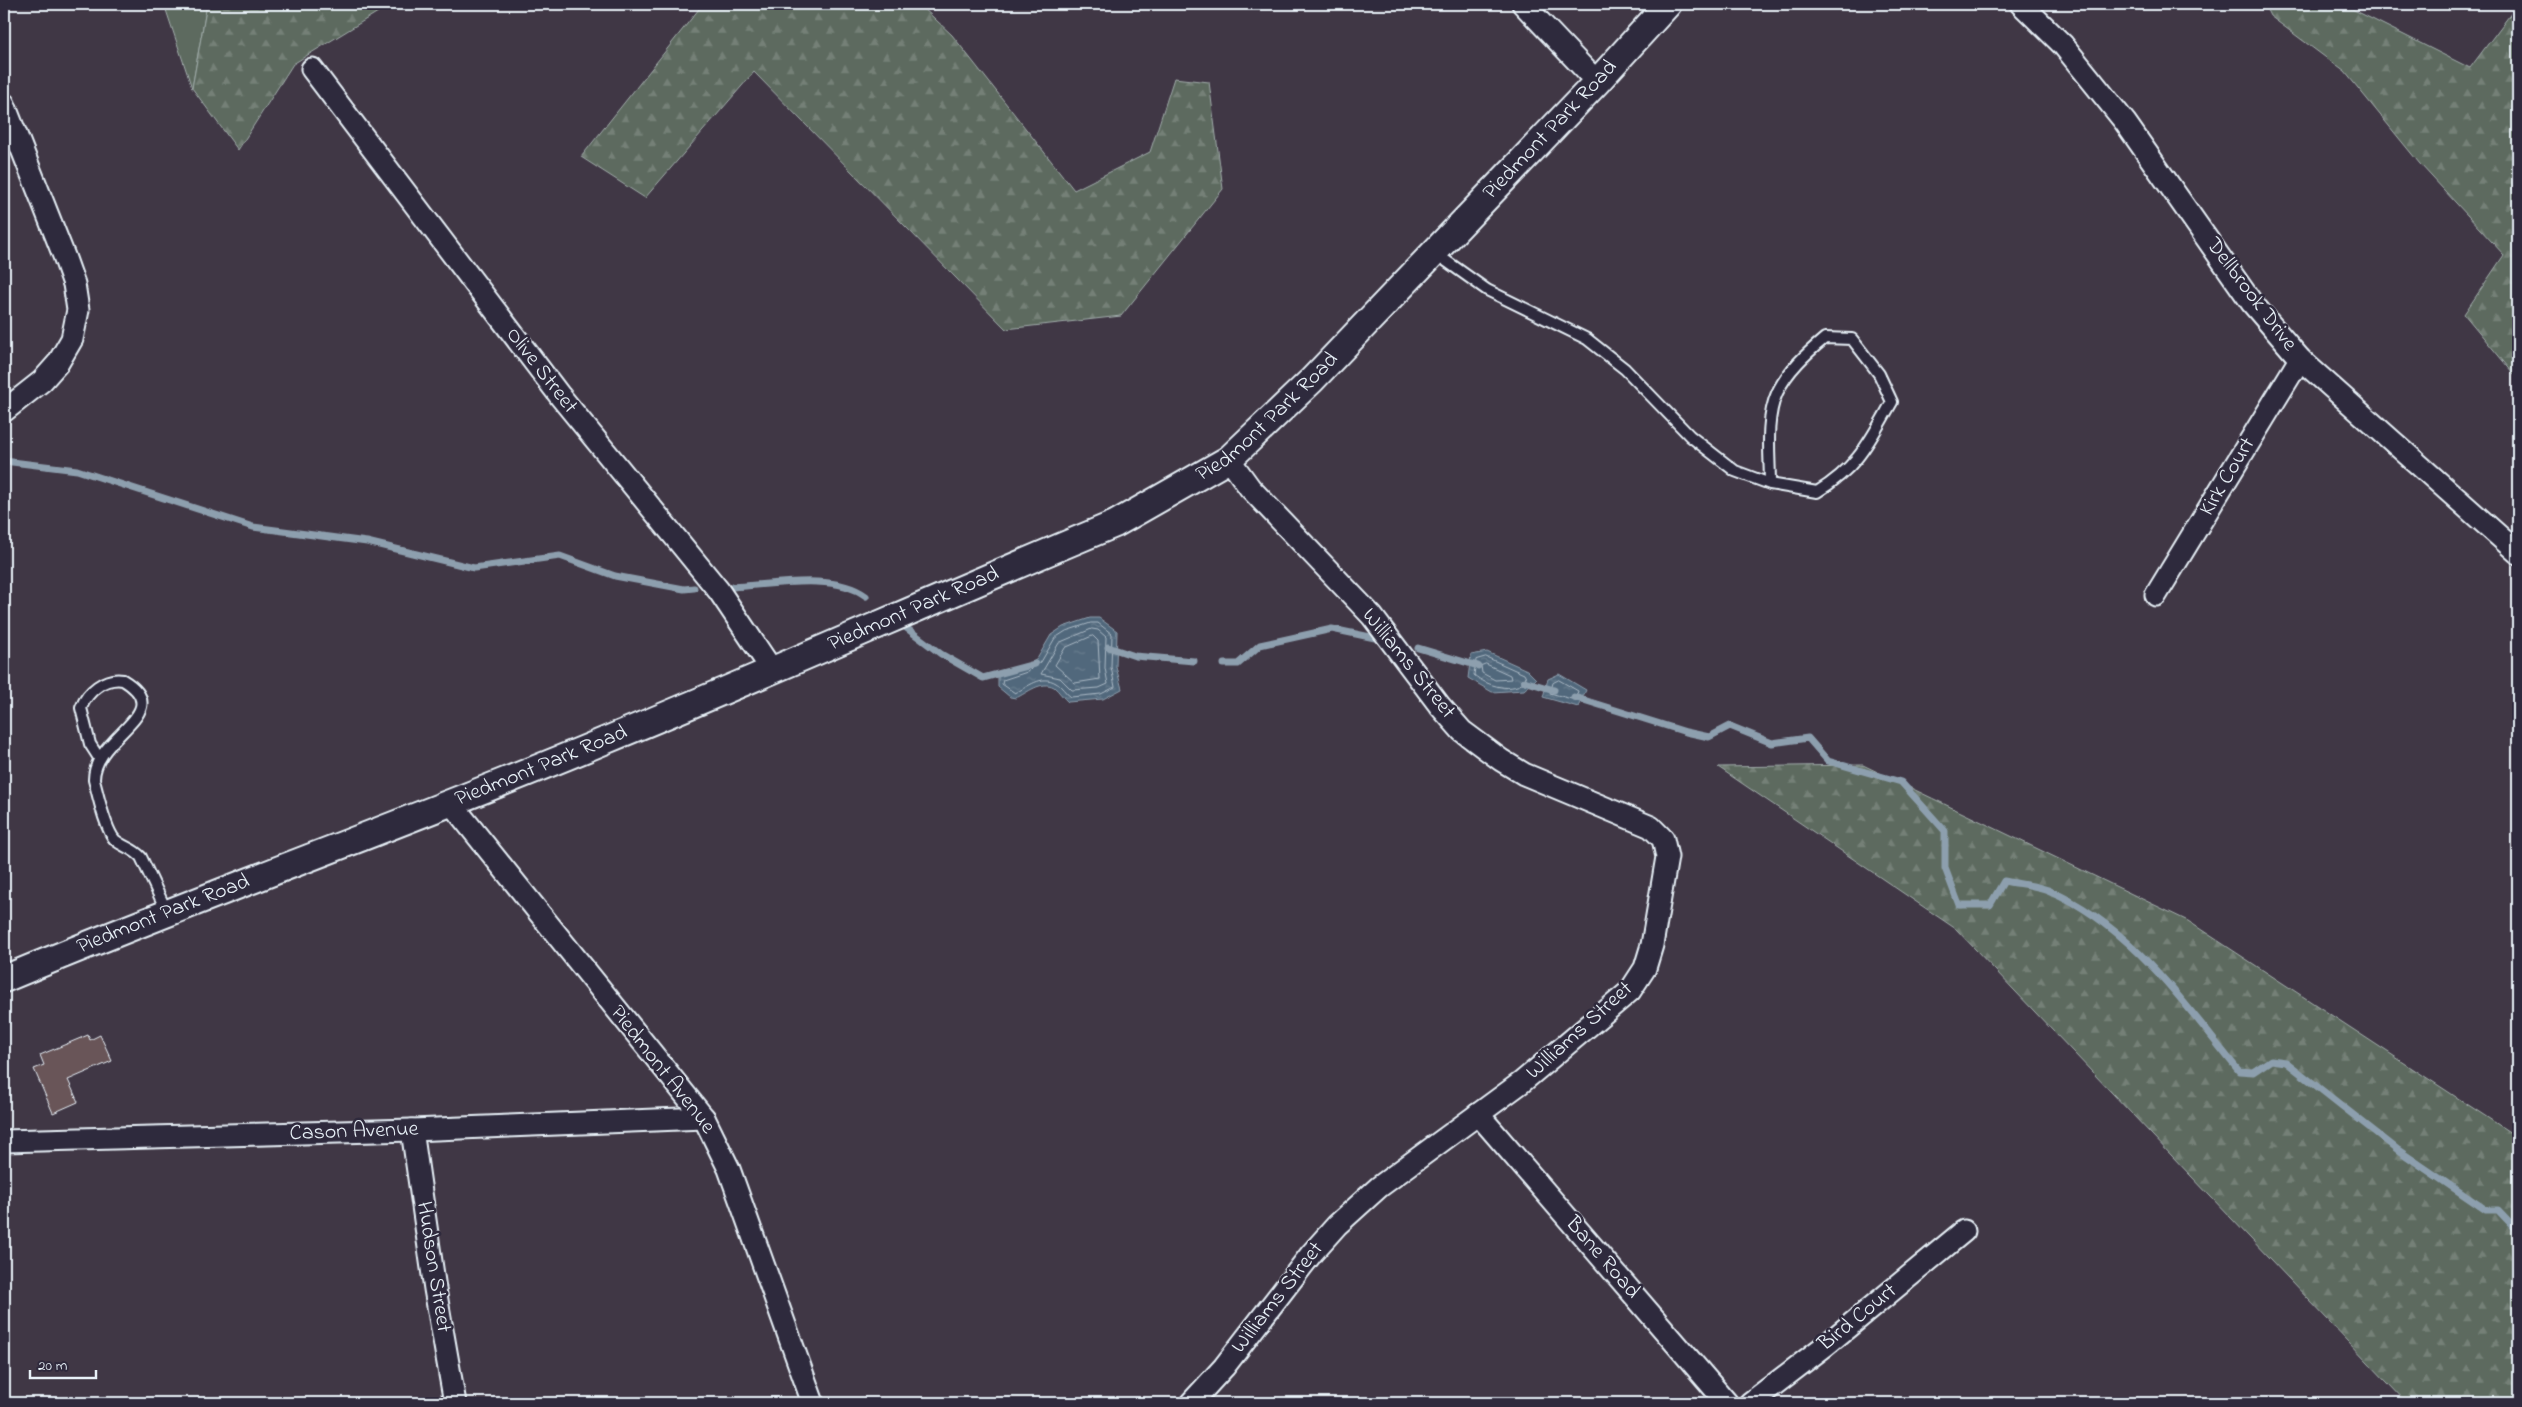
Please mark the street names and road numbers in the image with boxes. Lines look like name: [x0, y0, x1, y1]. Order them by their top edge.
street label: Piedmont Park Road: [1476, 53, 1625, 208]
street label: Dellbrook Drive: [2197, 231, 2305, 359]
street label: Olive Street: [497, 321, 585, 422]
street label: Piedmont Park Road: [1190, 345, 1346, 490]
street label: Kirk Court: [2192, 431, 2264, 522]
street label: Piedmont Park Road: [823, 559, 1004, 660]
street label: Williams Street: [1353, 602, 1463, 727]
street label: Piedmont Park Road: [451, 717, 632, 815]
street label: Piedmont Park Road: [72, 866, 255, 963]
street label: Williams Street: [1519, 974, 1641, 1088]
street label: Piedmont Avenue: [601, 999, 723, 1141]
street label: Cason Avenue: [289, 1114, 419, 1150]
street label: Hudson Street: [407, 1199, 459, 1335]
street label: Bane Road: [1556, 1209, 1647, 1307]
street label: Williams Street: [1224, 1235, 1332, 1361]
street label: Bird Court: [1811, 1276, 1905, 1361]

